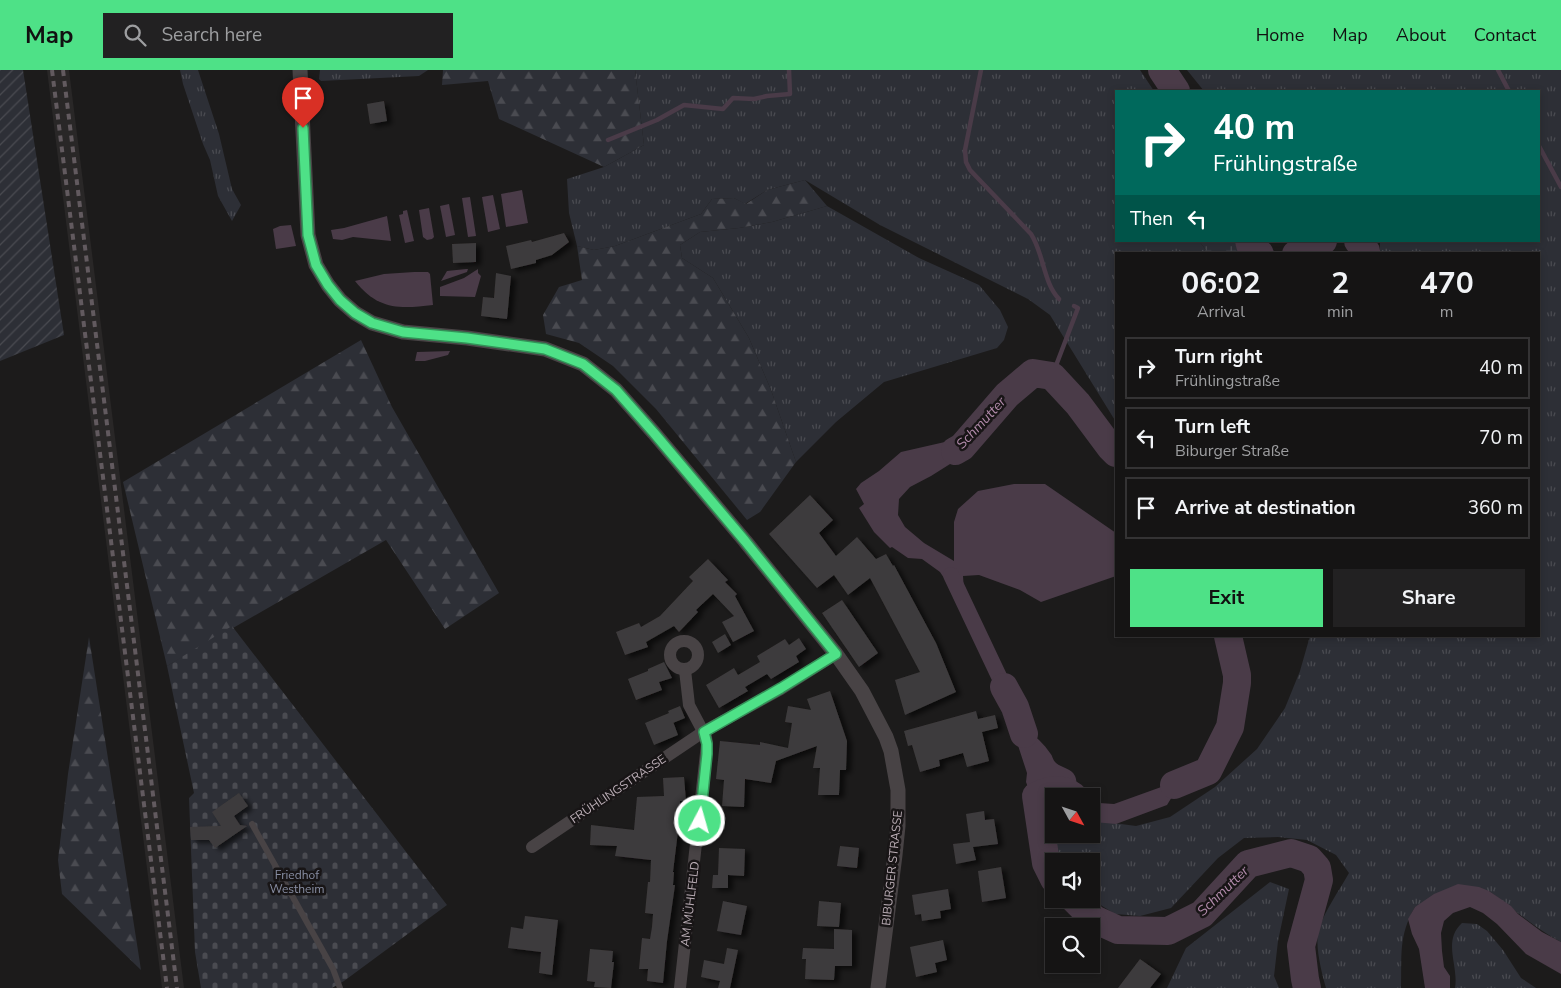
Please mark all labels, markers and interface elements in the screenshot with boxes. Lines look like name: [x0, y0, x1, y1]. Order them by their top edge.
search box: [103, 13, 453, 58]
text: Map: [25, 19, 73, 51]
icon: search: [121, 21, 149, 49]
text: Search here: [161, 22, 262, 48]
text: Home: [1256, 23, 1304, 47]
text: Map: [1332, 23, 1368, 47]
text: About: [1396, 23, 1446, 47]
text: Contact: [1474, 23, 1536, 47]
pin: [282, 77, 324, 128]
icon: arrive: [289, 84, 317, 112]
text: 40 m: [1213, 104, 1295, 151]
icon: right: [1130, 110, 1195, 175]
text: Frühlingstraße: [1213, 149, 1357, 179]
icon: left: [1183, 205, 1211, 233]
text: Then: [1130, 206, 1173, 232]
text: 06:02: [1181, 263, 1261, 304]
text: 2: [1331, 263, 1349, 304]
text: 470: [1420, 263, 1474, 304]
text: Arrival: [1197, 301, 1245, 323]
text: min: [1327, 301, 1353, 323]
text: m: [1440, 301, 1454, 323]
text: Turn right: [1175, 344, 1262, 370]
icon: right: [1132, 354, 1160, 382]
text: 40 m: [1479, 355, 1523, 381]
text: Frühlingstraße: [1175, 370, 1280, 392]
water label: Schmutter: [952, 392, 1011, 453]
text: Turn left: [1175, 414, 1250, 440]
icon: left: [1132, 424, 1160, 452]
text: 70 m: [1479, 425, 1523, 451]
text: Biburger Straße: [1175, 440, 1289, 462]
icon: arrive: [1132, 494, 1160, 522]
text: Arrive at destination: [1175, 495, 1356, 521]
text: 360 m: [1468, 495, 1523, 521]
button: Exit: [1130, 569, 1323, 627]
button: Share: [1333, 569, 1525, 627]
street label: FRÜHLINGSTRASSE: [567, 751, 669, 827]
north arrow: [1045, 788, 1100, 842]
map controls: [1045, 788, 1100, 973]
position arrow: [673, 794, 725, 846]
street label: BIBURGER STRASSE: [878, 810, 906, 926]
button: sound: [1045, 853, 1100, 908]
street label: AM MÜHLFELD: [677, 860, 703, 948]
water label: Schmutter: [1193, 861, 1254, 920]
park label: Friedhof Westheim: [269, 867, 325, 897]
button: search: [1045, 918, 1100, 973]

